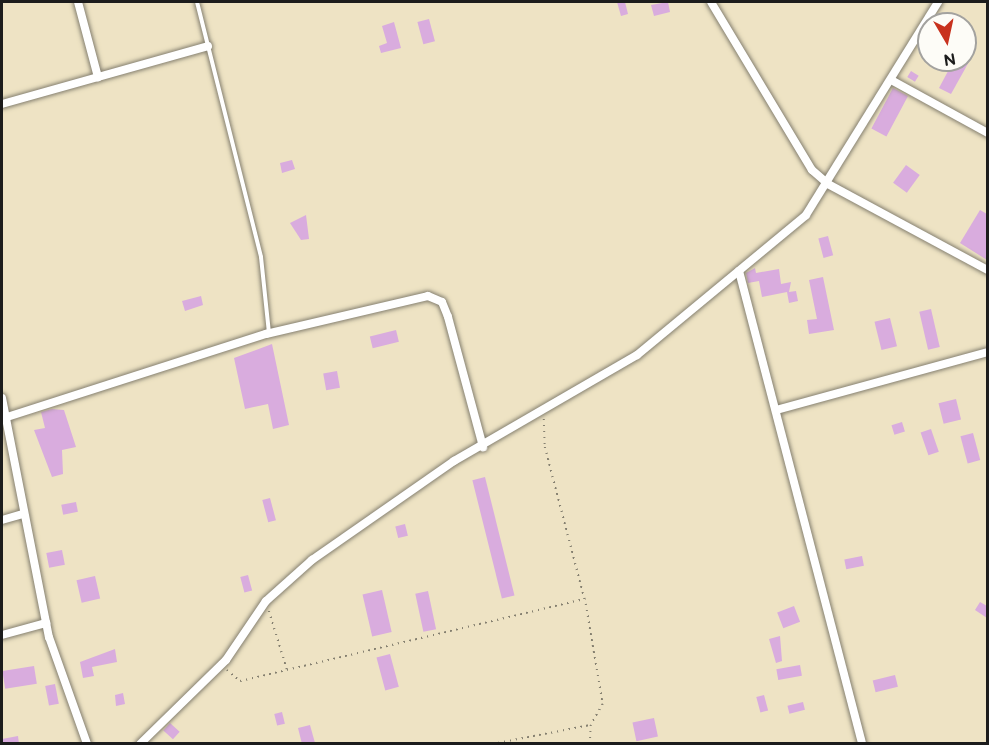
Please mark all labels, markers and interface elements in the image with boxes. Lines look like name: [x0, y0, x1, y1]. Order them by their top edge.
north arrow: [917, 12, 977, 72]
text: N: [942, 48, 957, 69]

